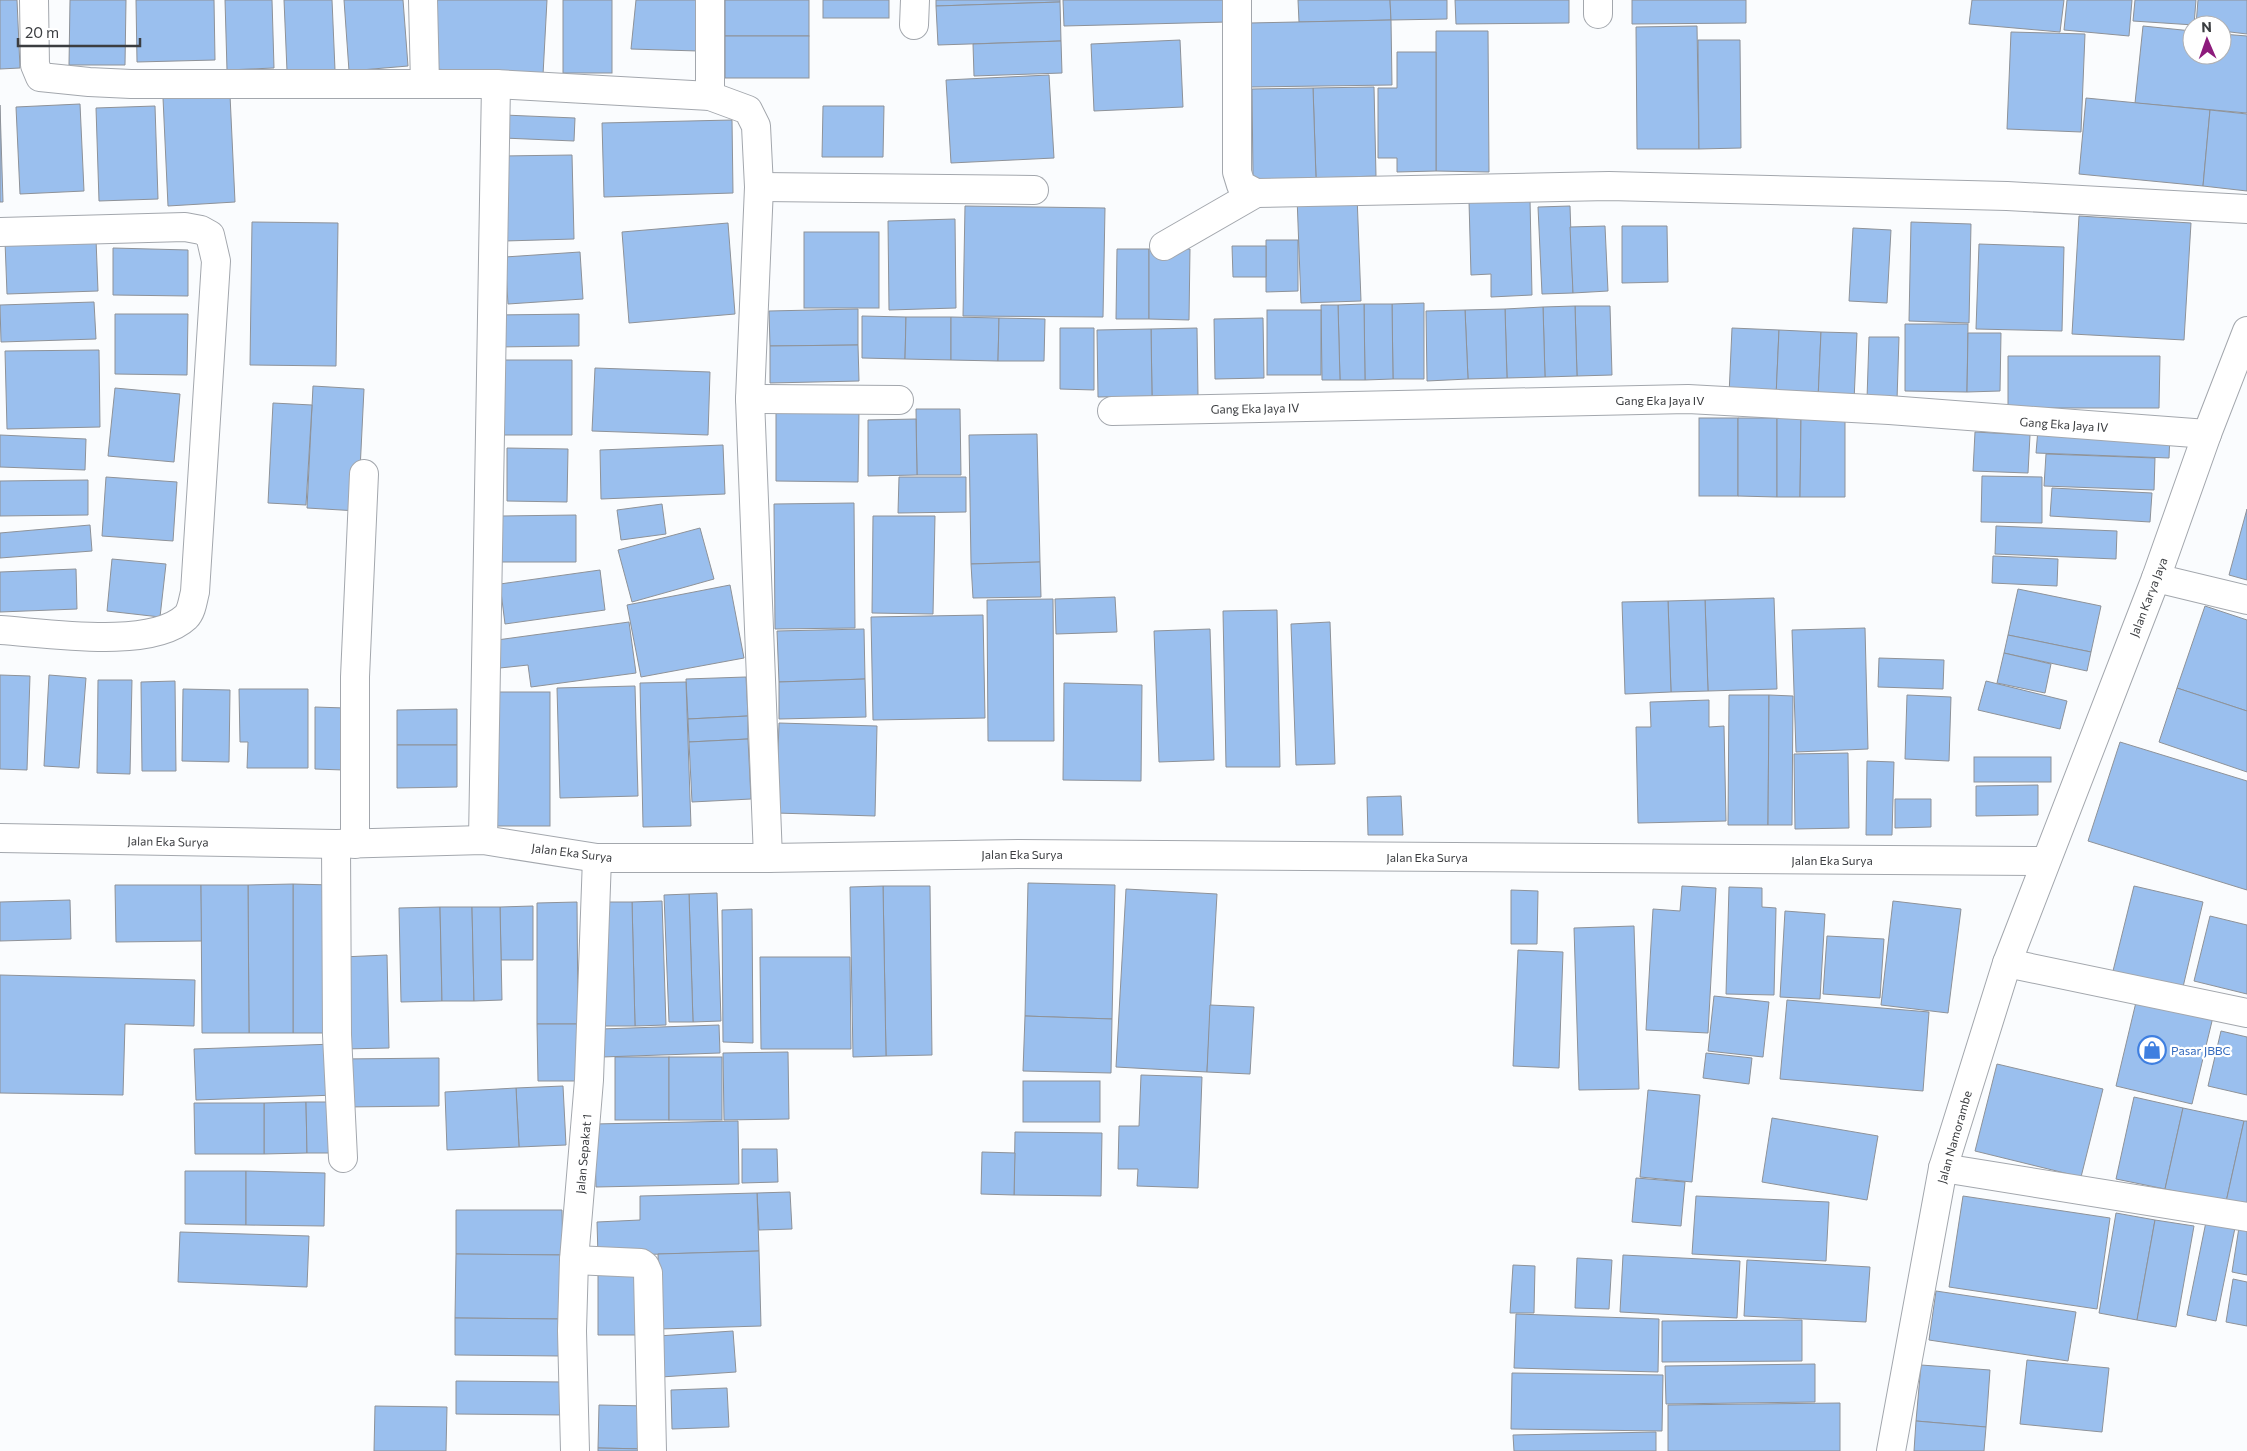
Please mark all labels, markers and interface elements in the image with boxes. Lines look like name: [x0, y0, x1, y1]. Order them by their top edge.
scale bar: [18, 15, 140, 47]
north arrow: [2182, 15, 2232, 65]
text: N: [2201, 18, 2212, 35]
text: 20 m: [25, 23, 59, 41]
street label: Gang Eka Jaya IV: [1616, 393, 1704, 408]
street label: Gang Eka Jaya IV: [1210, 400, 1300, 417]
street label: Gang Eka Jaya IV: [2019, 414, 2109, 435]
street label: Jalan Karya Jaya: [2126, 555, 2171, 639]
street label: Jalan Eka Surya: [127, 833, 209, 850]
street label: Jalan Eka Surya: [531, 840, 613, 865]
street label: Jalan Eka Surya: [981, 847, 1063, 862]
street label: Jalan Eka Surya: [1386, 850, 1468, 865]
street label: Jalan Eka Surya: [1791, 853, 1873, 868]
shop icon: Pasar JBBC: [2137, 1035, 2167, 1065]
place label: Pasar JBBC: [2171, 1043, 2231, 1058]
street label: Jalan Namorambe: [1934, 1089, 1975, 1185]
street label: Jalan Sepakat 1: [573, 1113, 594, 1195]

